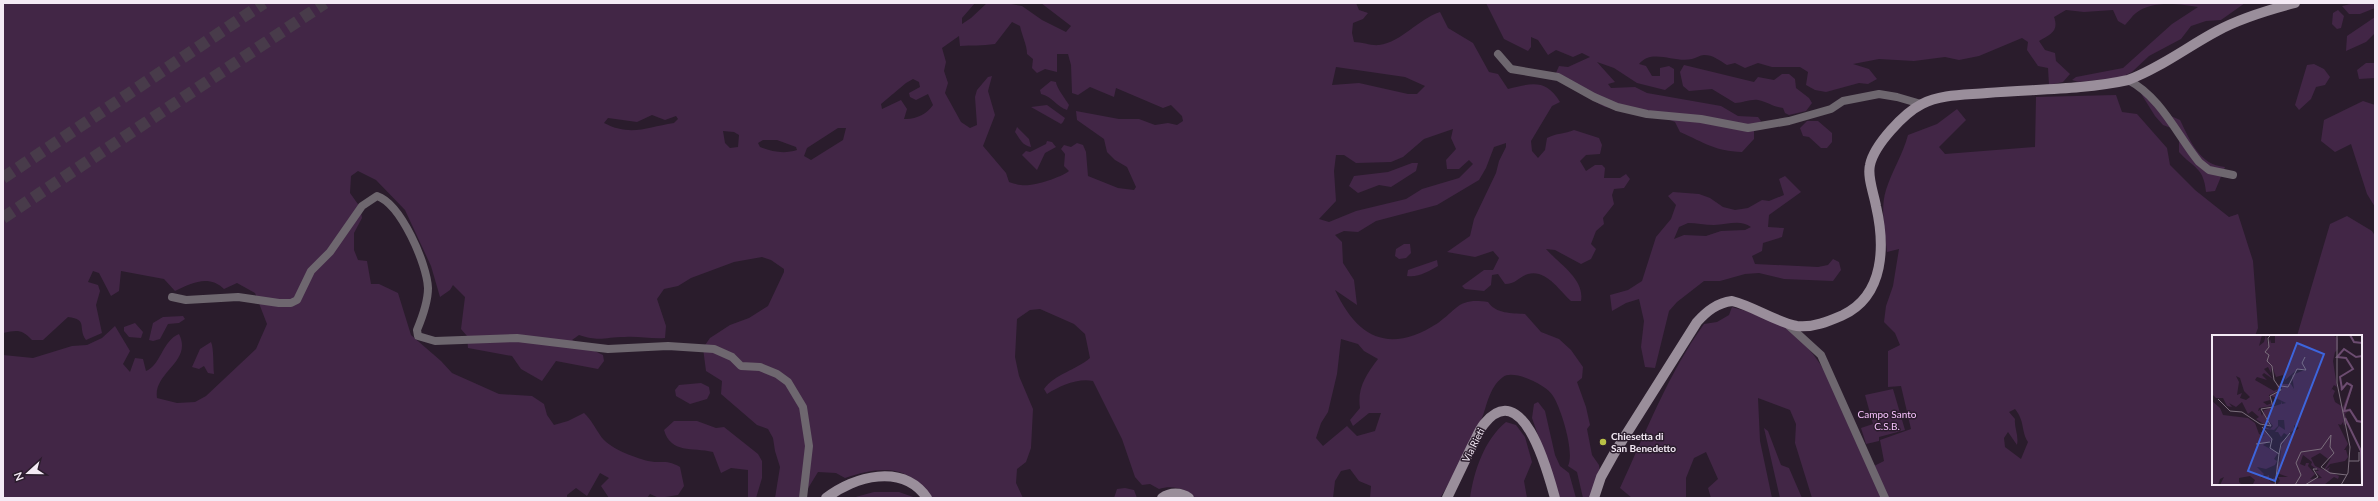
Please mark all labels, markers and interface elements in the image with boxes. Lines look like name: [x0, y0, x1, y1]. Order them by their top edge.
inset map: [2212, 335, 2362, 485]
park label: Campo Santo C.S.B.: [1858, 408, 1917, 432]
street label: Via Rieti: [1459, 426, 1487, 464]
place label: Chiesetta di San Benedetto: [1611, 430, 1676, 454]
marker: Chiesetta di San Benedetto: [1598, 437, 1608, 447]
north arrow: [8, 453, 48, 493]
text: N: [11, 470, 26, 483]

